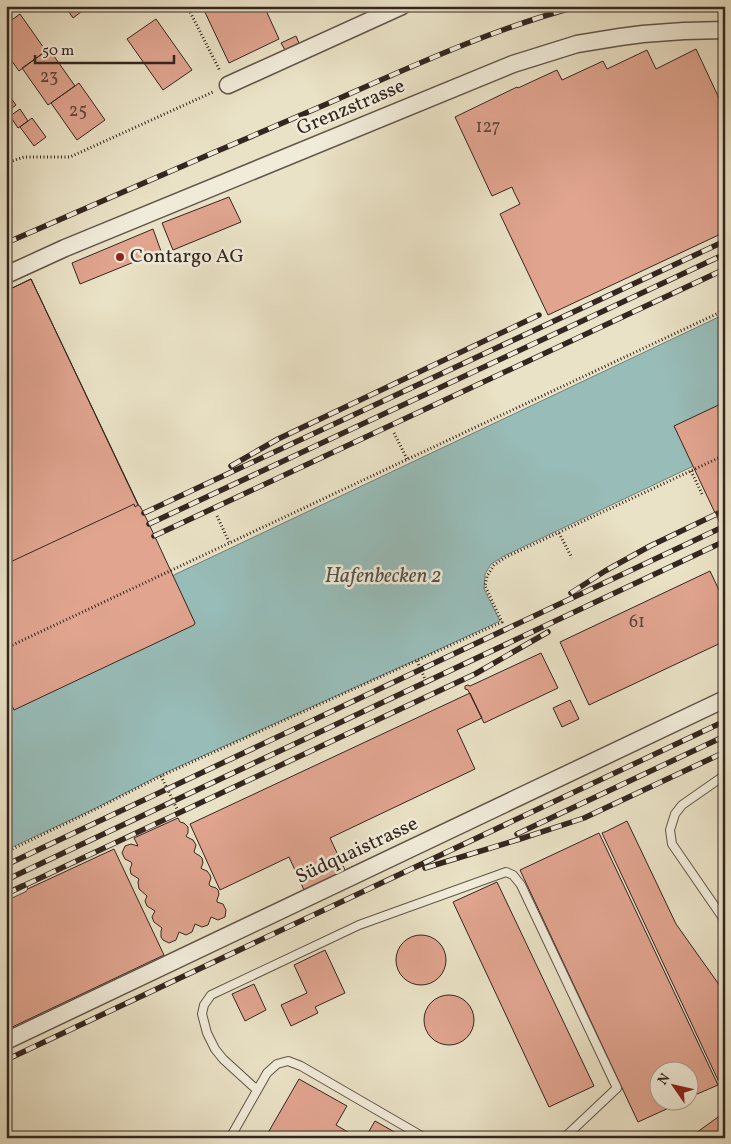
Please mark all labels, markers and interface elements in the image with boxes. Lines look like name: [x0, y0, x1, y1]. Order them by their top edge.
scale bar: [35, 32, 174, 64]
text: 50 m: [42, 41, 74, 62]
house number: 23: [40, 65, 58, 90]
street label: Grenzstrasse: [293, 73, 409, 143]
house number: 25: [69, 99, 87, 124]
house number: 127: [476, 115, 500, 140]
place label: Contargo AG: [130, 243, 244, 271]
marker: Contargo AG: [114, 251, 126, 263]
water label: Hafenbecken 2: [325, 562, 441, 591]
house number: 61: [629, 610, 645, 635]
street label: Südquaistrasse: [291, 810, 423, 892]
north arrow: [648, 1062, 698, 1112]
text: N: [654, 1070, 675, 1089]

